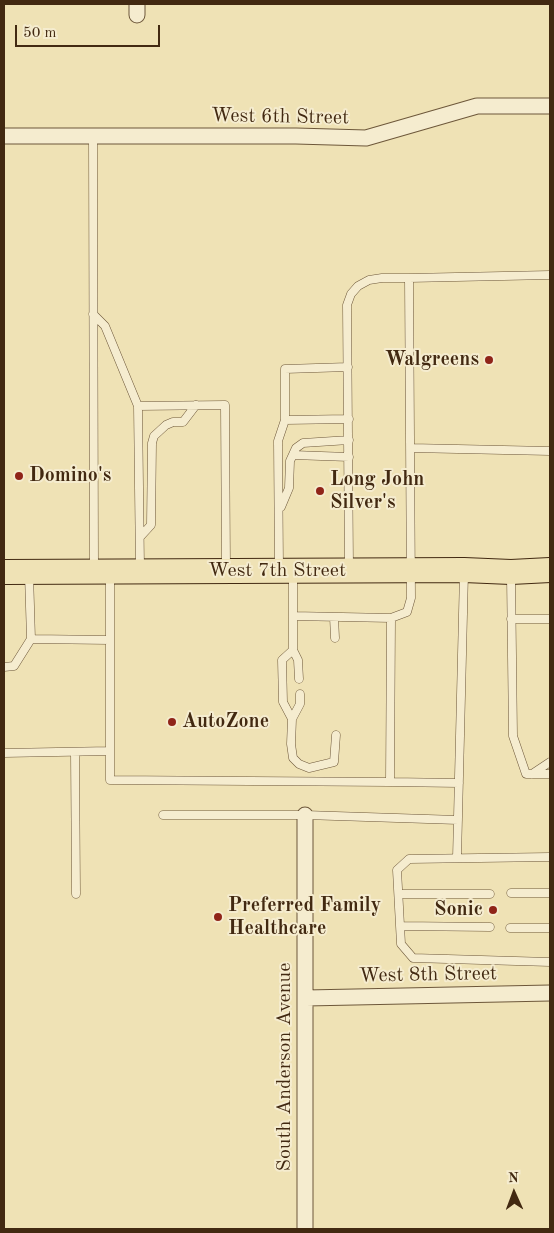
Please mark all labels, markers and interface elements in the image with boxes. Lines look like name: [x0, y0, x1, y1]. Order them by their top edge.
scale bar: [18, 15, 162, 47]
text: 50 m: [23, 26, 57, 41]
street label: West 6th Street: [211, 104, 349, 130]
place label: Walgreens: [385, 348, 479, 372]
marker: Walgreens: [483, 354, 495, 366]
place label: Domino's: [29, 464, 111, 488]
place label: Long John Silver's: [330, 468, 424, 515]
marker: Domino's: [13, 470, 25, 482]
marker: Long John Silver's: [314, 485, 326, 497]
street label: West 7th Street: [208, 559, 346, 583]
place label: AutoZone: [182, 710, 269, 734]
marker: AutoZone: [166, 716, 178, 728]
place label: Preferred Family Healthcare: [228, 894, 381, 941]
place label: Sonic: [434, 898, 483, 922]
marker: Sonic: [487, 904, 499, 916]
marker: Preferred Family Healthcare: [212, 911, 224, 923]
street label: West 8th Street: [359, 962, 497, 988]
street label: South Anderson Avenue: [273, 963, 297, 1171]
north arrow: [489, 1168, 539, 1218]
text: N: [508, 1171, 519, 1185]

